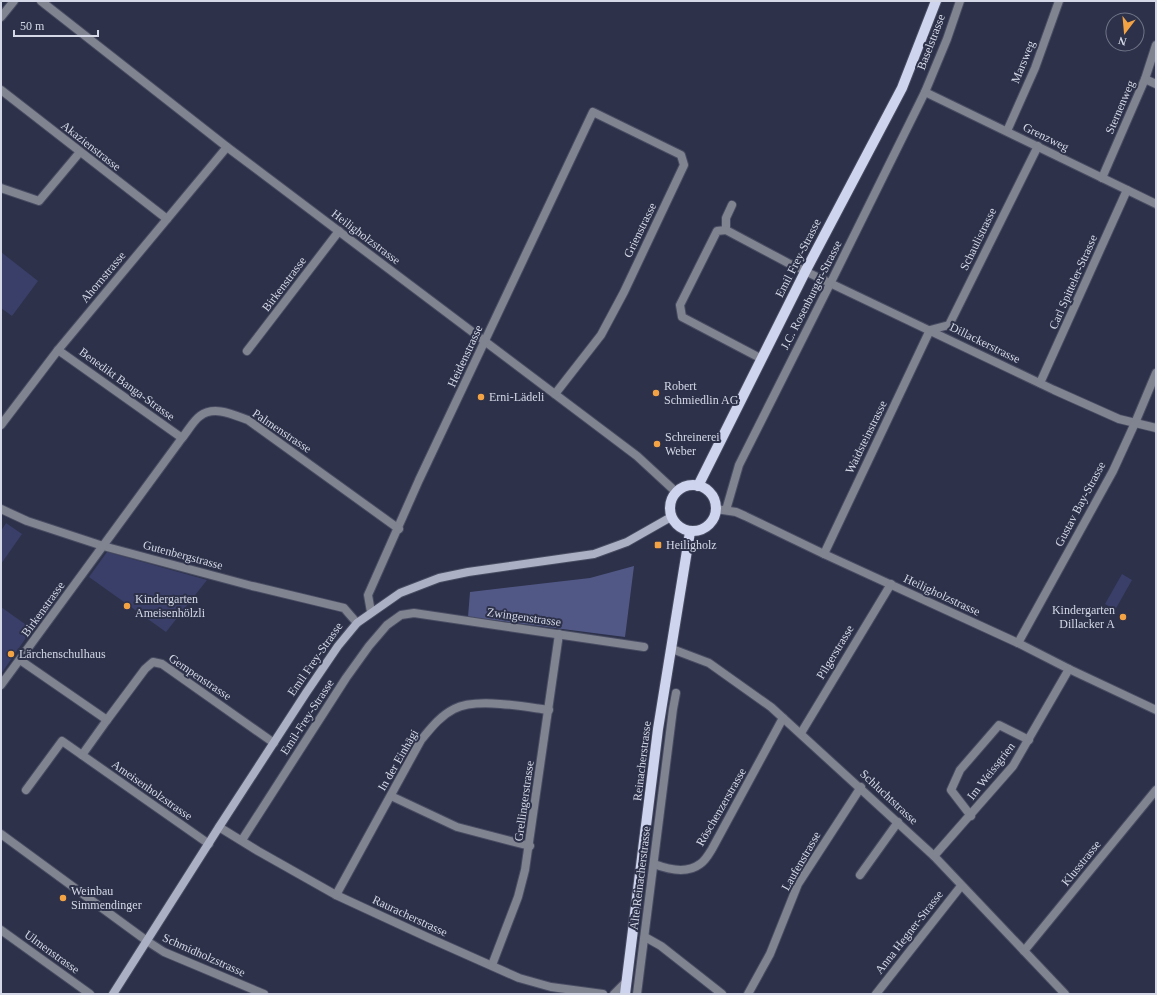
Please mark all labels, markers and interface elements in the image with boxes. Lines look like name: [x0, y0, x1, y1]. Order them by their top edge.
scale bar: [14, 12, 98, 38]
street label: Baselstrasse: [914, 12, 948, 72]
north arrow: [1105, 12, 1145, 52]
text: 50 m: [20, 19, 45, 33]
text: N: [1117, 35, 1128, 48]
street label: Marsweg: [1008, 39, 1038, 85]
street label: Sternenweg: [1102, 78, 1138, 136]
street label: Akazienstrasse: [58, 118, 124, 174]
street label: Grenzweg: [1021, 120, 1071, 154]
street label: Grienstrasse: [621, 200, 659, 260]
street label: Schaulistrasse: [957, 205, 999, 273]
street label: Heiligholzstrasse: [329, 207, 403, 267]
street label: Emil Frey-Strasse: [772, 216, 824, 300]
street label: Carl Spitteler-Strasse: [1046, 233, 1100, 331]
street label: J.C. Rosenburger-Strasse: [777, 238, 845, 352]
street label: Ahornstrasse: [78, 249, 128, 305]
street label: Birkenstrasse: [259, 254, 309, 314]
street label: Dillackerstrasse: [947, 320, 1023, 366]
street label: Heidenstrasse: [445, 323, 485, 389]
street label: Benedikt Banga-Strasse: [76, 345, 178, 423]
place label: Robert Schmiedlin AG: [664, 379, 739, 407]
marker: Robert Schmiedlin AG: [651, 388, 661, 398]
place label: Erni-Lädeli: [489, 390, 545, 404]
marker: Erni-Lädeli: [476, 392, 486, 402]
street label: Waidsteinstrasse: [842, 398, 890, 476]
street label: Palmenstrasse: [250, 406, 314, 456]
place label: Schreinerei Weber: [665, 430, 720, 458]
marker: Schreinerei Weber: [652, 439, 662, 449]
street label: Gustav Bay-Strasse: [1052, 459, 1108, 549]
street label: Gutenbergstrasse: [141, 538, 225, 572]
place label: Heiligholz: [666, 538, 717, 552]
marker: Heiligholz: [653, 540, 663, 550]
street label: Heiligholzstrasse: [902, 571, 982, 619]
street label: Birkenstrasse: [18, 579, 68, 639]
place label: Kindergarten Ameisenhölzli: [135, 592, 206, 620]
marker: Kindergarten Ameisenhölzli: [122, 601, 132, 611]
place label: Kindergarten Dillacker A: [1052, 603, 1115, 631]
street label: Zwingenstrasse: [486, 605, 562, 629]
marker: Kindergarten Dillacker A: [1118, 612, 1128, 622]
street label: Emil Frey-Strasse: [285, 620, 345, 698]
street label: Pilgerstrasse: [813, 622, 857, 682]
place label: Lärchenschulhaus: [19, 647, 106, 661]
marker: Lärchenschulhaus: [6, 649, 16, 659]
street label: Gempenstrasse: [166, 651, 234, 703]
street label: Emil-Frey-Strasse: [277, 677, 337, 757]
street label: Reinacherstrasse: [630, 720, 654, 802]
street label: In der Einhägi: [375, 726, 422, 793]
street label: Im Weissgrien: [964, 739, 1018, 803]
street label: Ameisenholzstrasse: [109, 757, 195, 823]
street label: Grellingerstrasse: [511, 760, 537, 842]
street label: Röschenzerstrasse: [693, 765, 749, 849]
street label: Schluchtstrasse: [857, 767, 921, 827]
street label: Alte Reinacherstrasse: [627, 825, 653, 931]
street label: Laufenstrasse: [778, 829, 824, 893]
street label: Klusstrasse: [1058, 837, 1104, 889]
place label: Weinbau Simmendinger: [71, 884, 142, 912]
street label: Anna Hegner-Strasse: [872, 887, 946, 977]
street label: Rauracherstrasse: [370, 892, 450, 940]
marker: Weinbau Simmendinger: [58, 893, 68, 903]
street label: Ulmenstrasse: [22, 927, 82, 977]
street label: Schmidholzstrasse: [160, 930, 248, 980]

